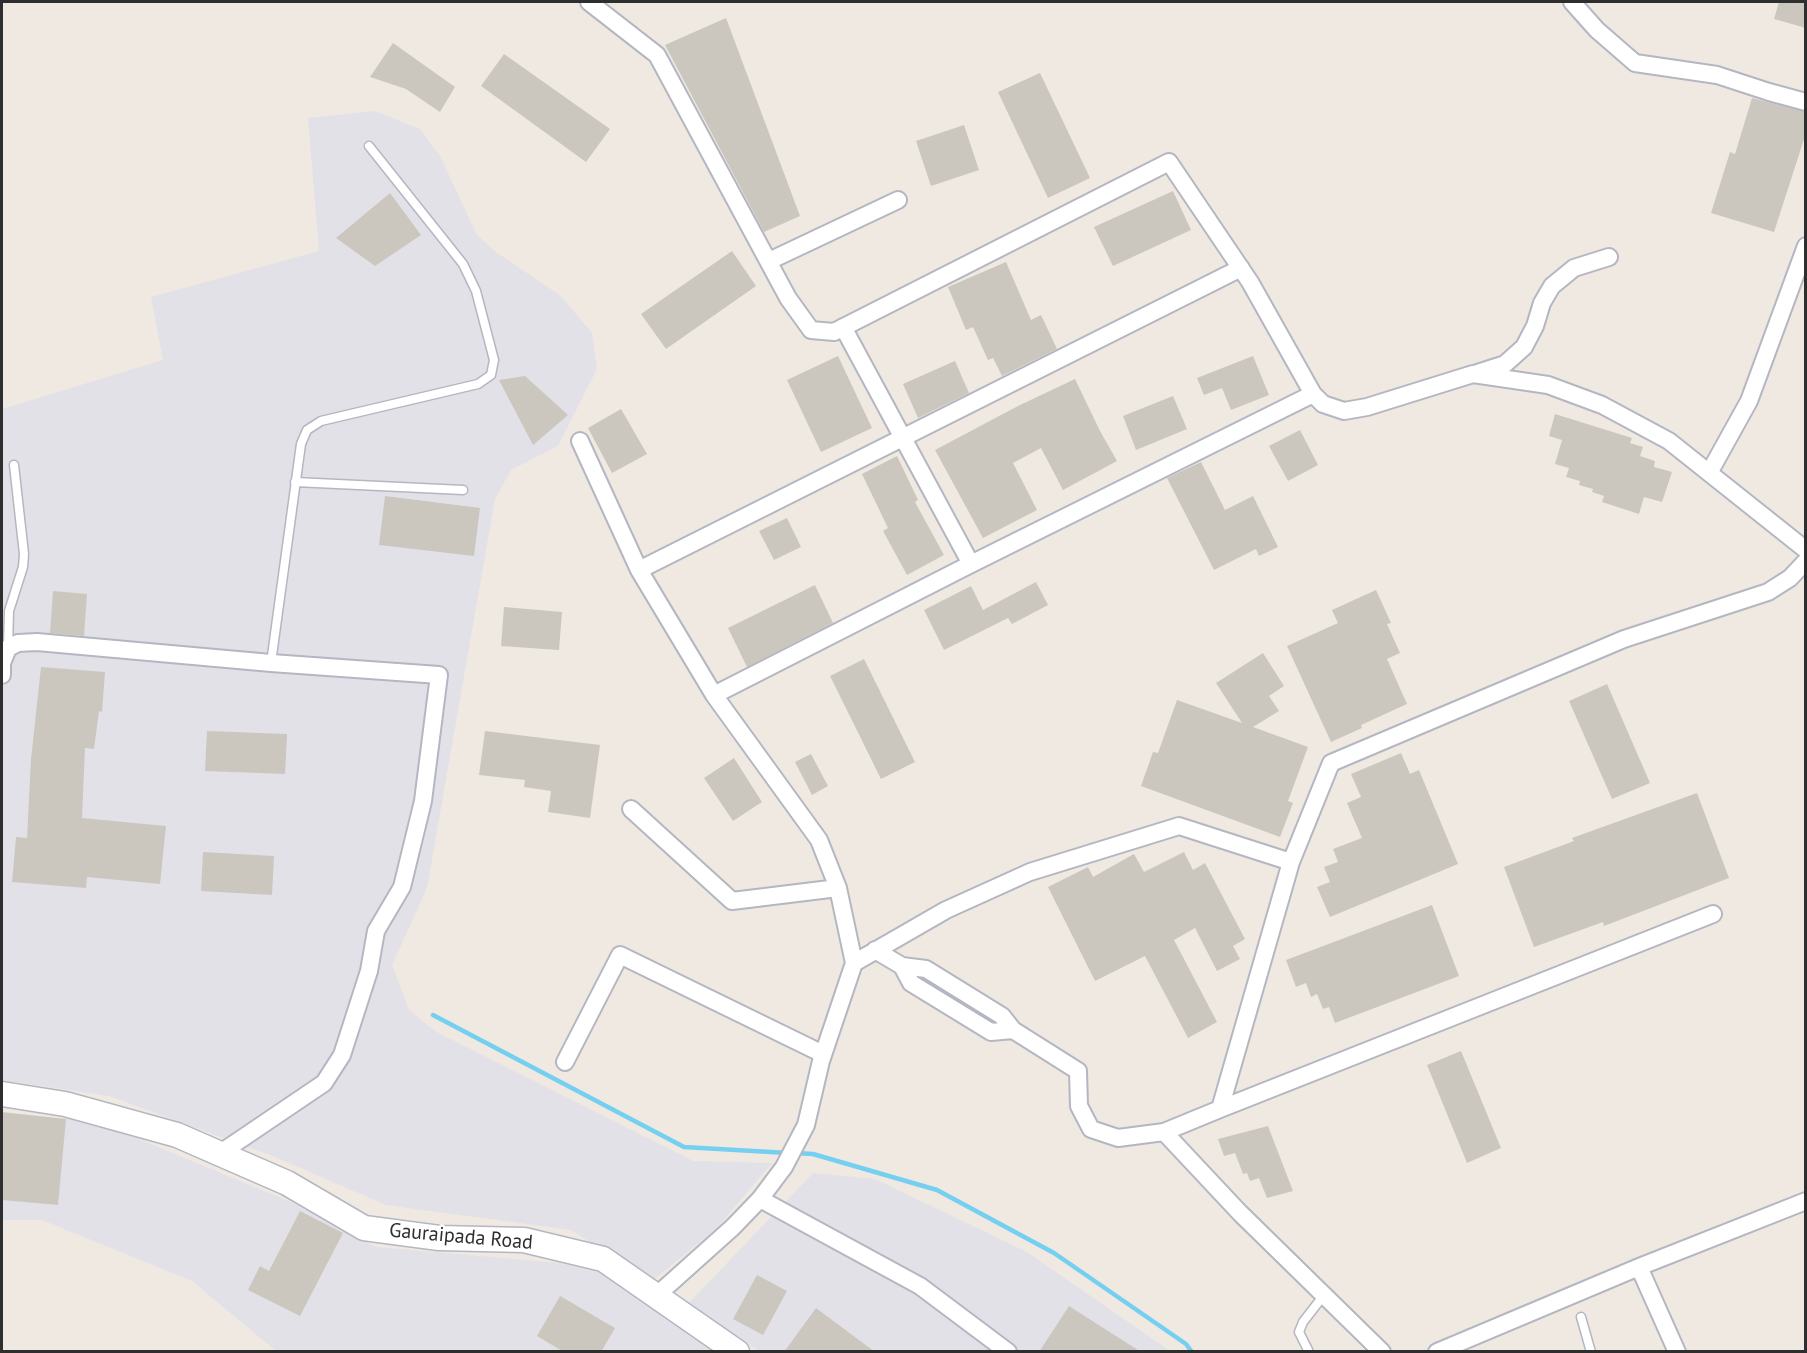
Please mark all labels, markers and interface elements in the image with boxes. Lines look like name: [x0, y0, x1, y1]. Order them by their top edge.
street label: Gauraipada Road: [388, 1219, 534, 1255]

